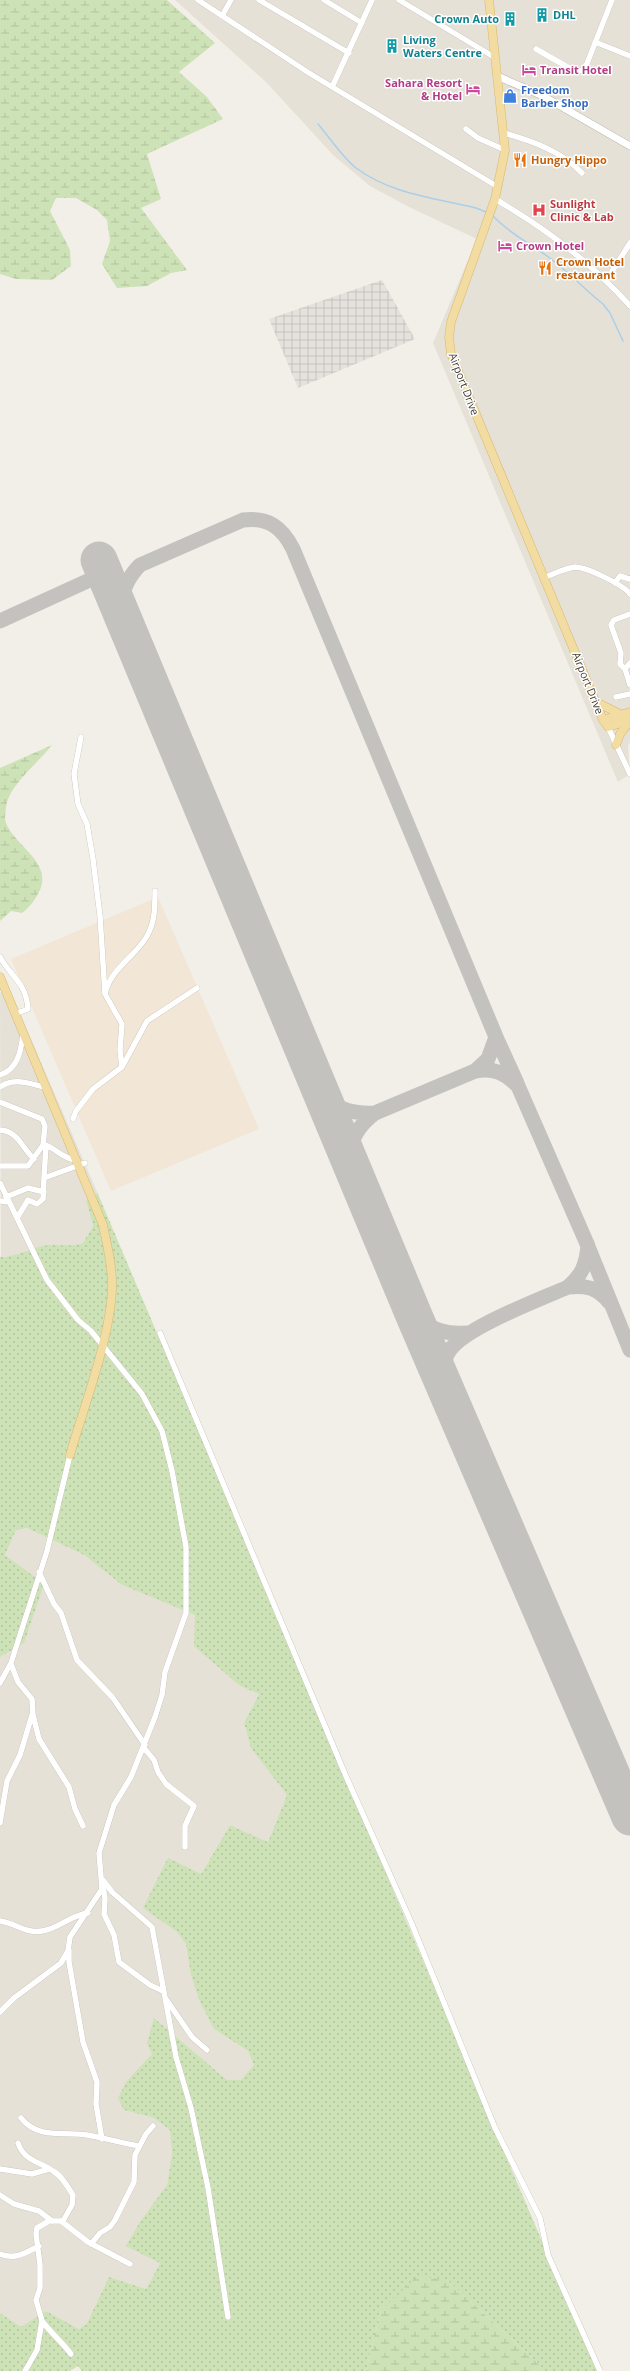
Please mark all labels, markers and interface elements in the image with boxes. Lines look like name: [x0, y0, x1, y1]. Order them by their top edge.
building icon: DHL: [534, 7, 550, 23]
place label: DHL: [553, 7, 576, 22]
place label: Crown Auto: [434, 11, 499, 26]
building icon: Crown Auto: [502, 11, 518, 27]
place label: Living Waters Centre: [403, 32, 482, 60]
building icon: Living Waters Centre: [384, 38, 400, 54]
hotel icon: Transit Hotel: [521, 62, 537, 78]
place label: Transit Hotel: [540, 62, 612, 77]
place label: Sahara Resort & Hotel: [385, 75, 462, 103]
hotel icon: Sahara Resort & Hotel: [465, 81, 481, 97]
place label: Freedom Barber Shop: [521, 82, 588, 110]
shop icon: Freedom Barber Shop: [502, 88, 518, 104]
restaurant icon: Hungry Hippo: [512, 152, 528, 168]
place label: Hungry Hippo: [531, 152, 607, 167]
place label: Sunlight Clinic & Lab: [550, 196, 614, 224]
hospital icon: Sunlight Clinic & Lab: [531, 202, 547, 218]
hotel icon: Crown Hotel: [497, 238, 513, 254]
place label: Crown Hotel: [516, 238, 584, 253]
place label: Crown Hotel restaurant: [556, 254, 624, 282]
restaurant icon: Crown Hotel restaurant: [537, 260, 553, 276]
street label: Airport Drive: [446, 350, 483, 417]
street label: Airport Drive: [569, 650, 608, 716]

